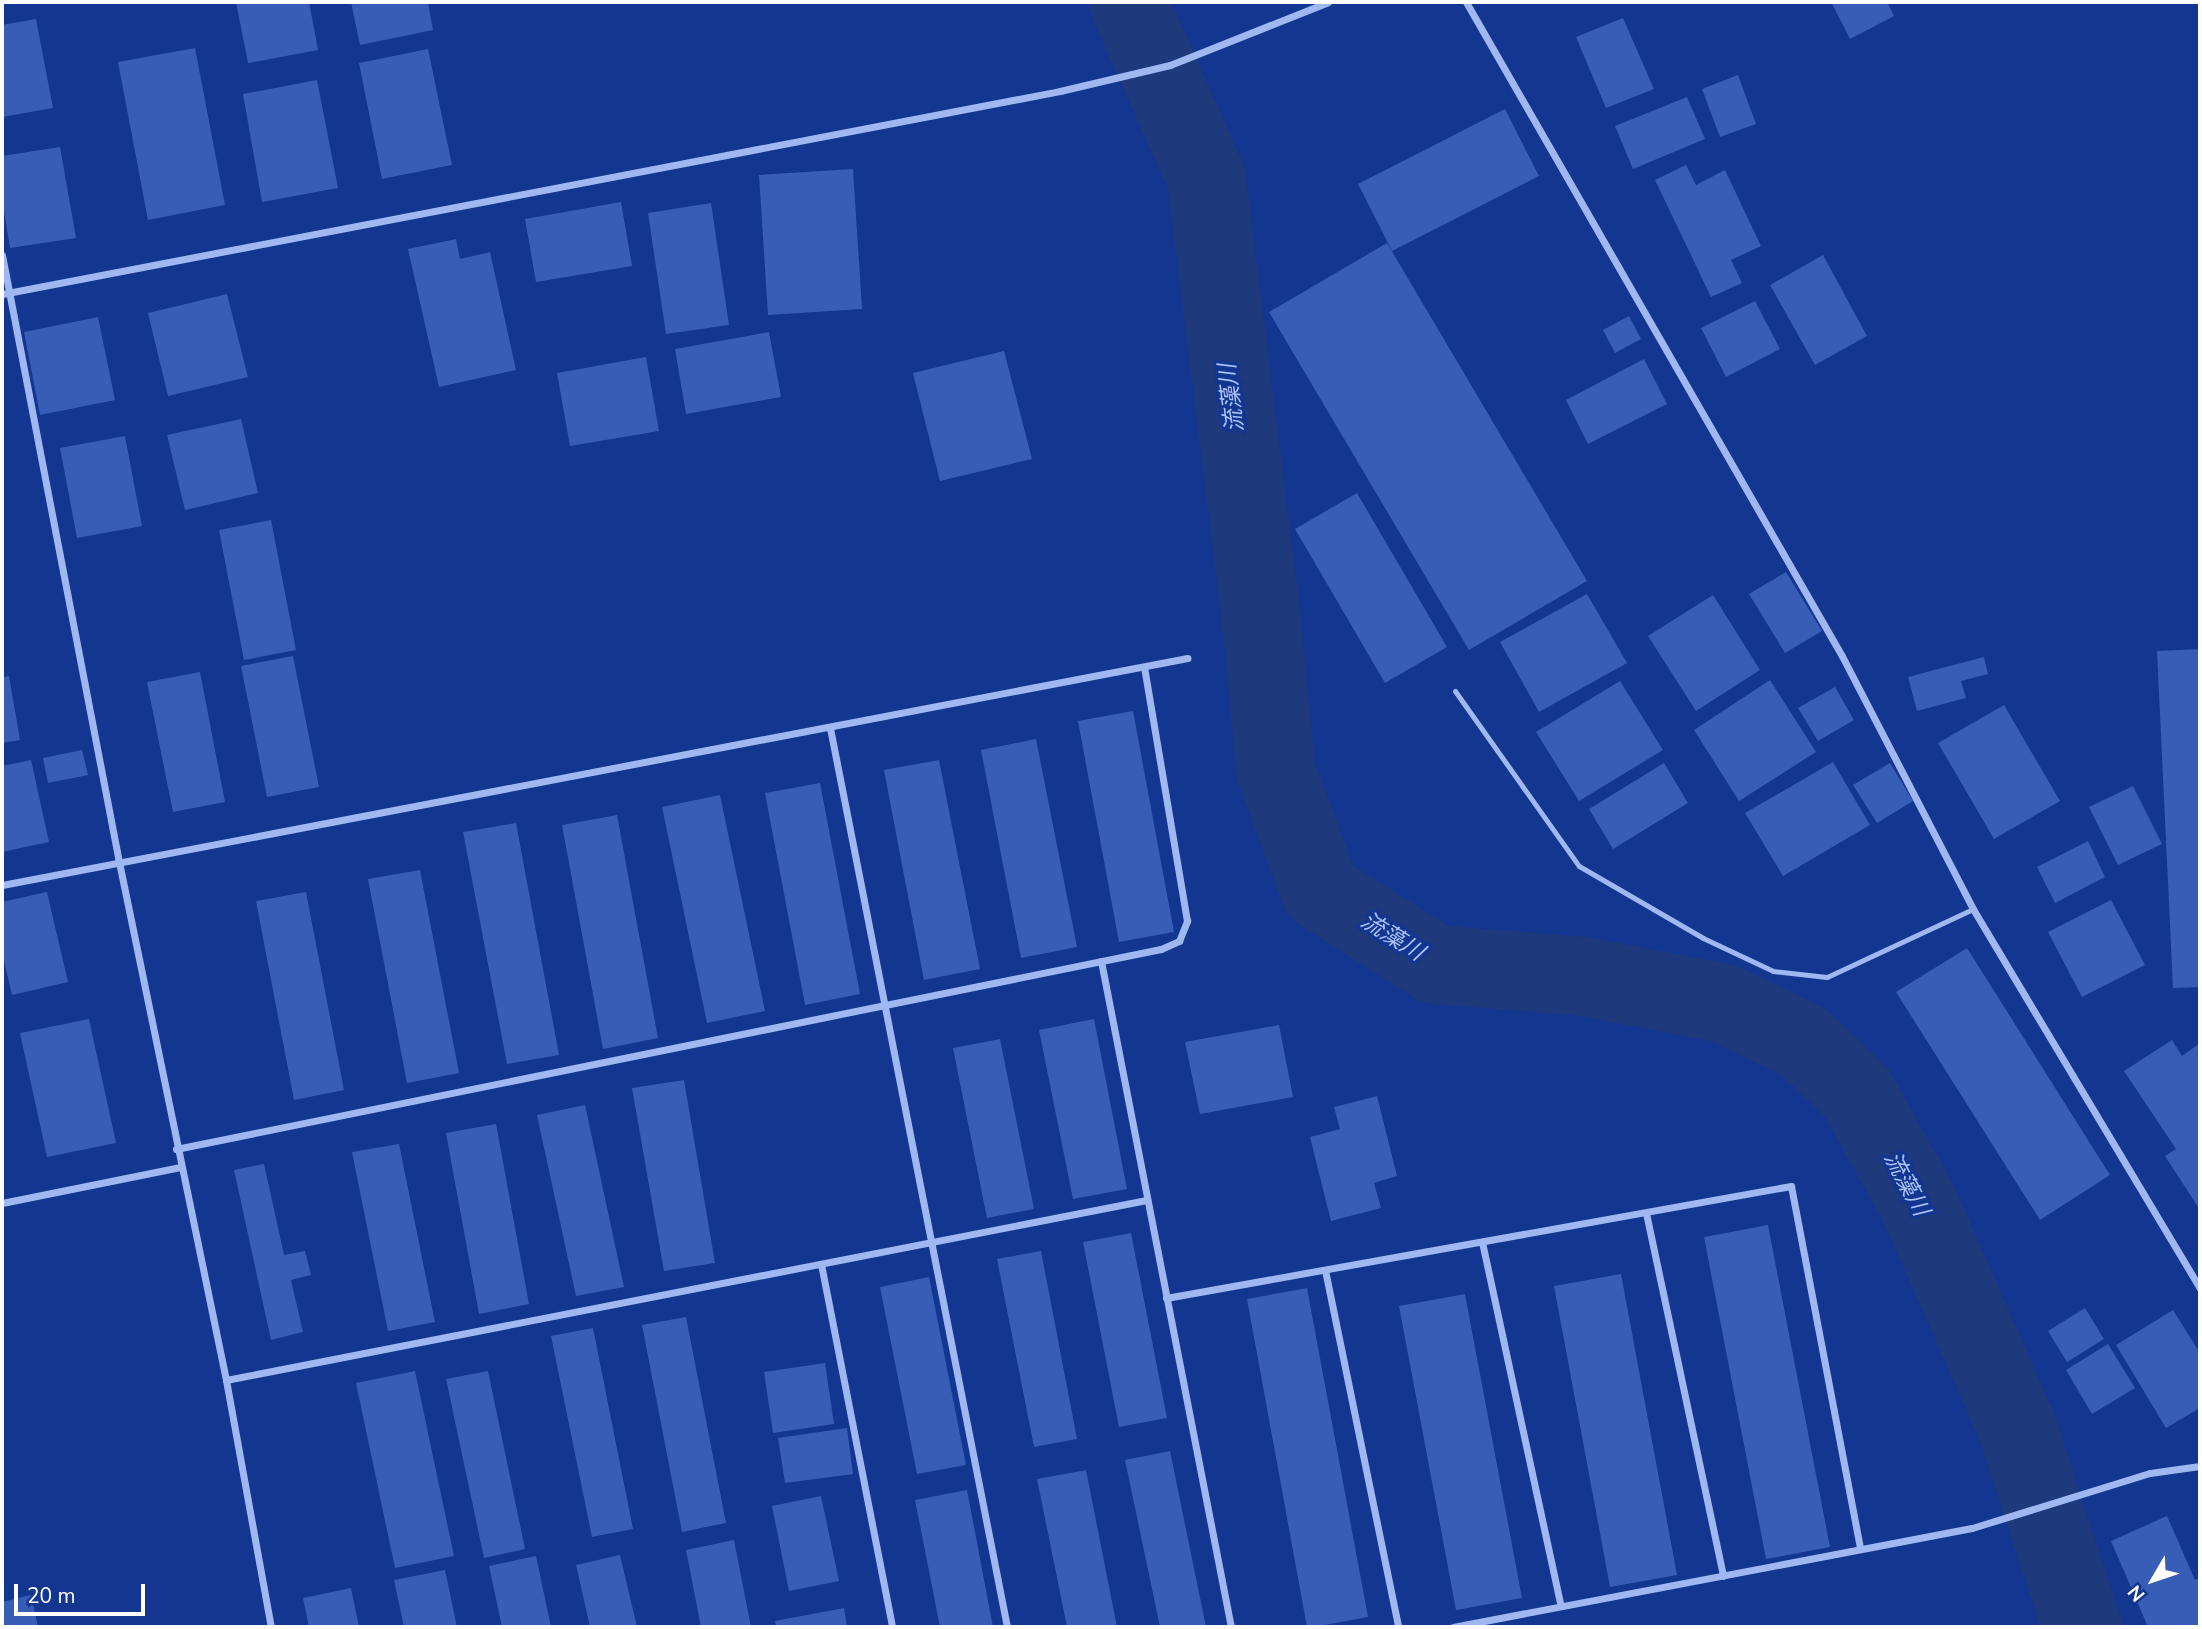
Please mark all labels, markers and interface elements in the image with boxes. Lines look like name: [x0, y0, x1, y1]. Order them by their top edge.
water label: 流藻川: [1214, 362, 1250, 434]
water label: 流藻川: [1355, 907, 1429, 967]
water label: 流藻川: [1878, 1147, 1934, 1221]
north arrow: [2118, 1545, 2188, 1615]
scale bar: [18, 1570, 149, 1614]
text: N: [2122, 1580, 2151, 1607]
text: 20 m: [27, 1582, 76, 1610]

